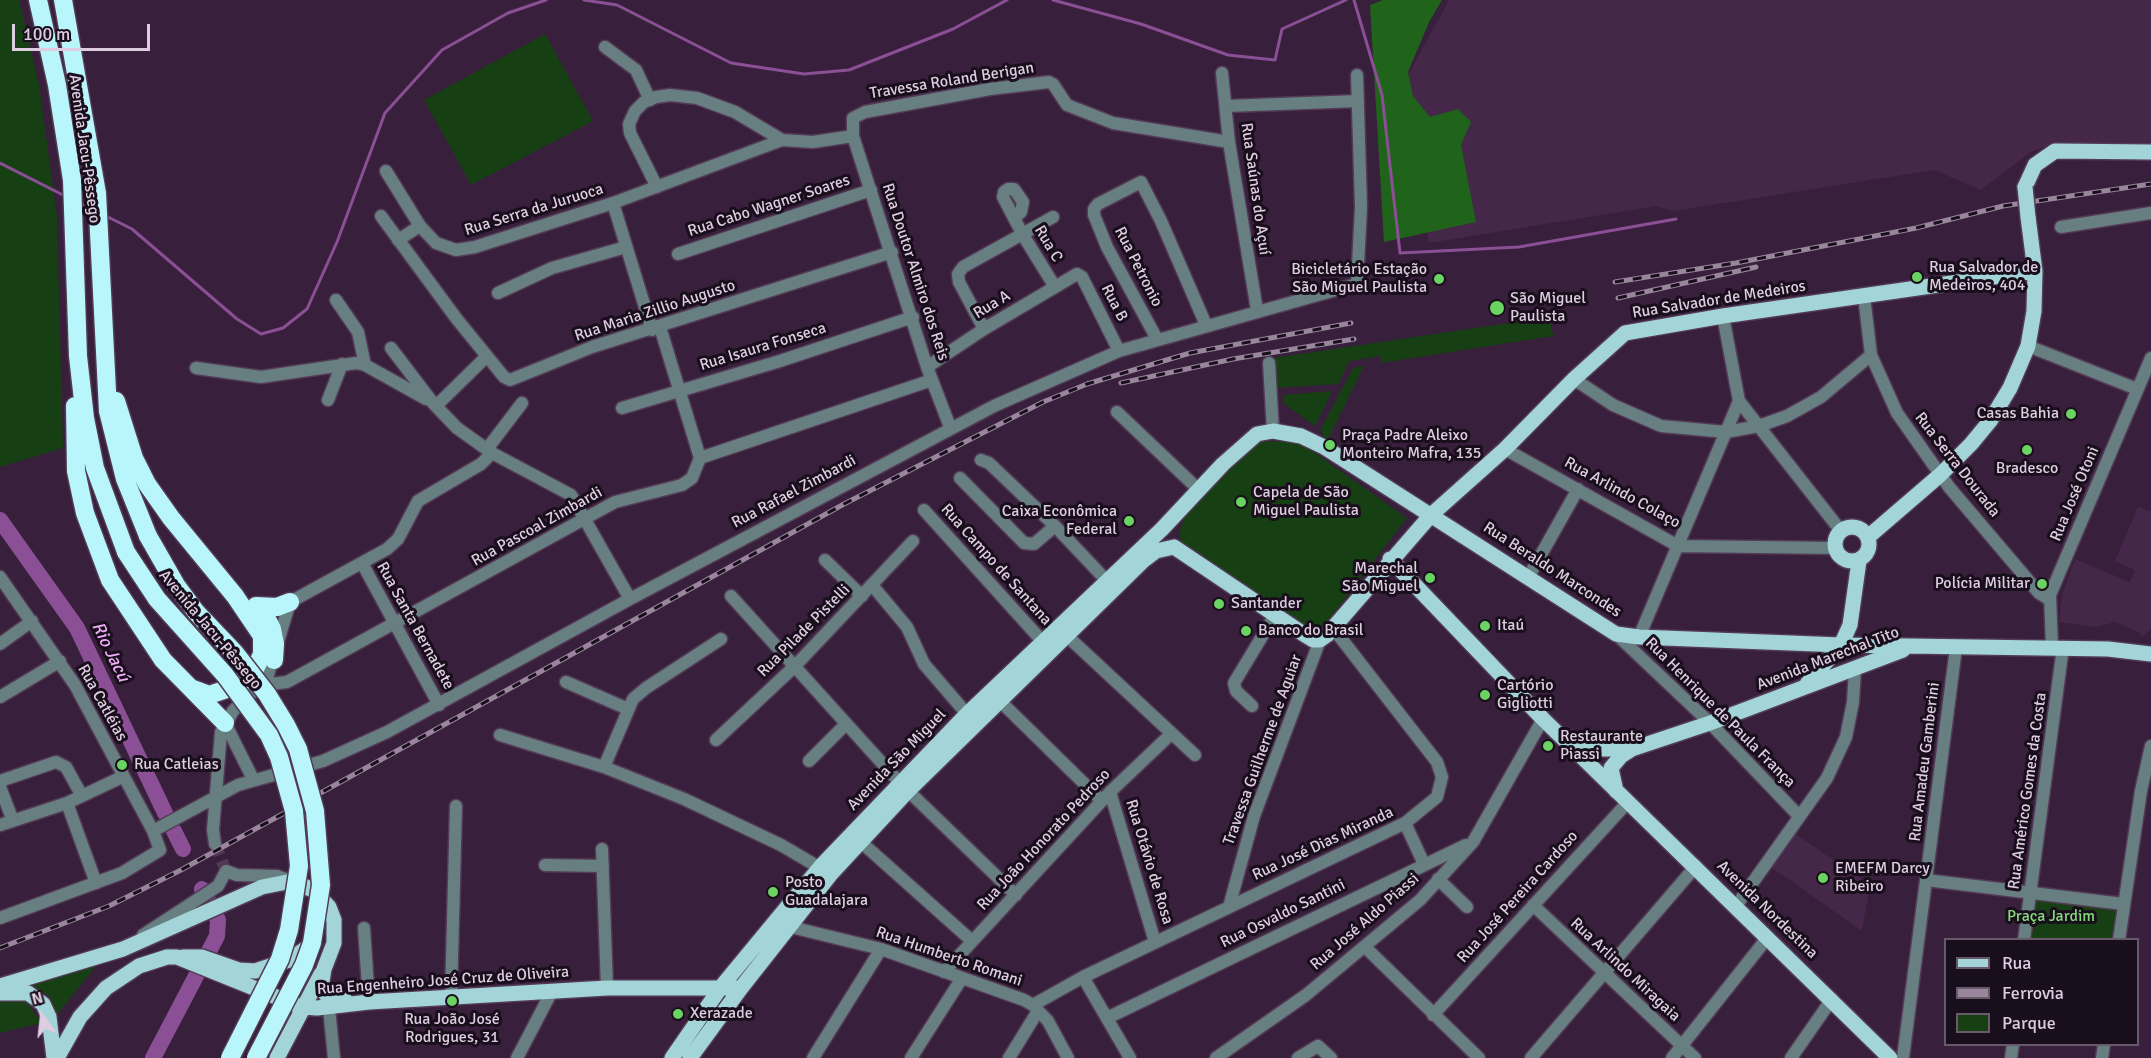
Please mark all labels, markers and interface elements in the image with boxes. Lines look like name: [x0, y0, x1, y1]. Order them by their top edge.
scale bar: [15, 12, 153, 50]
text: 100 m: [23, 23, 70, 45]
street label: Travessa Roland Berigan: [868, 59, 1036, 103]
street label: Avenida Jacu-Pêssego: [64, 73, 104, 225]
street label: Rua Saúnas do Açuí: [1236, 122, 1274, 256]
street label: Rua Cabo Wagner Soares: [686, 171, 852, 241]
street label: Rua Serra da Juruoca: [462, 180, 606, 240]
street label: Rua Doutor Almiro dos Reis: [877, 181, 953, 363]
street label: Rua C: [1030, 222, 1066, 266]
street label: Rua Petronio: [1110, 224, 1166, 310]
place label: Rua Salvador de Medeiros, 404: [1929, 258, 2038, 296]
place label: Bicicletário Estação São Miguel Paulista: [1291, 260, 1427, 298]
marker: Rua Salvador de Medeiros, 404: [1910, 270, 1924, 284]
marker: Bicicletário Estação São Miguel Paulista: [1432, 272, 1446, 286]
street label: Rua Maria Zillio Augusto: [572, 276, 738, 346]
street label: Rua Salvador de Medeiros: [1631, 277, 1807, 323]
street label: Rua B: [1097, 281, 1131, 325]
street label: Rua A: [970, 287, 1014, 323]
place label: São Miguel Paulista: [1510, 289, 1586, 327]
marker: São Miguel Paulista: [1488, 299, 1506, 317]
street label: Rua Isaura Fonseca: [697, 319, 829, 375]
place label: Casas Bahia: [1977, 404, 2059, 424]
marker: Casas Bahia: [2064, 407, 2078, 421]
street label: Rua Serra Dourada: [1910, 409, 2004, 521]
place label: Praça Padre Aleixo Monteiro Mafra, 135: [1342, 426, 1481, 464]
marker: Praça Padre Aleixo Monteiro Mafra, 135: [1323, 438, 1337, 452]
marker: Bradesco: [2020, 443, 2034, 457]
street label: Rua José Otoni: [2046, 444, 2104, 544]
street label: Rua Rafael Zimbardi: [729, 451, 859, 533]
street label: Rua Arlindo Colaço: [1561, 453, 1683, 533]
place label: Bradesco: [1996, 459, 2058, 479]
street label: Rua Pascoal Zimbardi: [468, 483, 606, 571]
place label: Capela de São Miguel Paulista: [1253, 483, 1359, 521]
marker: Capela de São Miguel Paulista: [1234, 495, 1248, 509]
street label: Rua Campo de Santana: [936, 500, 1056, 630]
place label: Caixa Econômica Federal: [1002, 502, 1117, 540]
marker: Caixa Econômica Federal: [1122, 514, 1136, 528]
street label: Rua Beraldo Marcondes: [1479, 518, 1625, 622]
street label: Rua Santa Bernadete: [372, 559, 458, 693]
place label: Marechal São Miguel: [1342, 559, 1418, 597]
street label: Avenida Jacu-Pêssego: [154, 566, 266, 694]
marker: Marechal São Miguel: [1423, 571, 1437, 585]
place label: Polícia Militar: [1935, 574, 2030, 594]
marker: Polícia Militar: [2035, 577, 2049, 591]
street label: Rua Pilade Pistelli: [754, 581, 854, 681]
place label: Santander: [1231, 594, 1302, 614]
marker: Santander: [1212, 597, 1226, 611]
place label: Itaú: [1497, 616, 1524, 636]
water label: Rio Jacú: [86, 619, 134, 685]
marker: Itaú: [1478, 619, 1492, 633]
place label: Banco do Brasil: [1258, 621, 1364, 641]
street label: Avenida Marechal Tito: [1754, 623, 1902, 695]
marker: Banco do Brasil: [1239, 624, 1253, 638]
street label: Rua Henrique de Paula França: [1641, 634, 1799, 792]
street label: Travessa Guilherme de Aguiar: [1220, 652, 1306, 848]
street label: Rua Catléias: [73, 661, 131, 745]
place label: Cartório Gigliotti: [1497, 676, 1553, 714]
street label: Rua Amadeu Gamberini: [1906, 681, 1944, 843]
marker: Cartório Gigliotti: [1478, 688, 1492, 702]
street label: Rua Américo Gomes da Costa: [2005, 691, 2051, 891]
street label: Avenida São Miguel: [844, 705, 950, 815]
place label: Restaurante Piassi: [1560, 727, 1643, 765]
marker: Restaurante Piassi: [1541, 739, 1555, 753]
place label: Rua Catleias: [134, 755, 219, 775]
marker: Rua Catleias: [115, 758, 129, 772]
street label: Rua João Honorato Pedroso: [973, 765, 1115, 915]
street label: Rua Otávio de Rosa: [1121, 797, 1177, 927]
street label: Rua José Dias Miranda: [1249, 803, 1397, 885]
street label: Rua José Pereira Cardoso: [1454, 827, 1582, 967]
street label: Avenida Nordestina: [1712, 857, 1822, 963]
place label: EMEFM Darcy Ribeiro: [1835, 859, 1930, 897]
street label: Rua José Aldo Piassi: [1307, 869, 1423, 975]
marker: EMEFM Darcy Ribeiro: [1816, 871, 1830, 885]
place label: Posto Guadalajara: [785, 873, 868, 911]
street label: Rua Osvaldo Santini: [1218, 875, 1348, 953]
marker: Posto Guadalajara: [766, 885, 780, 899]
park label: Praça Jardim: [2007, 907, 2095, 927]
street label: Rua Arlindo Miragaia: [1566, 914, 1684, 1026]
street label: Rua Humberto Romani: [873, 923, 1025, 991]
legend: [1944, 938, 2139, 1046]
text: Rua: [2002, 952, 2031, 974]
street label: Rua Engenheiro José Cruz de Oliveira: [316, 963, 570, 999]
text: Ferrovia: [2002, 982, 2064, 1004]
north arrow: [12, 986, 72, 1046]
text: N: [29, 988, 45, 1010]
marker: Rua João José Rodrigues, 31: [445, 994, 459, 1008]
place label: Xerazade: [690, 1004, 753, 1024]
marker: Xerazade: [671, 1007, 685, 1021]
place label: Rua João José Rodrigues, 31: [404, 1010, 500, 1048]
text: Parque: [2002, 1012, 2056, 1034]

